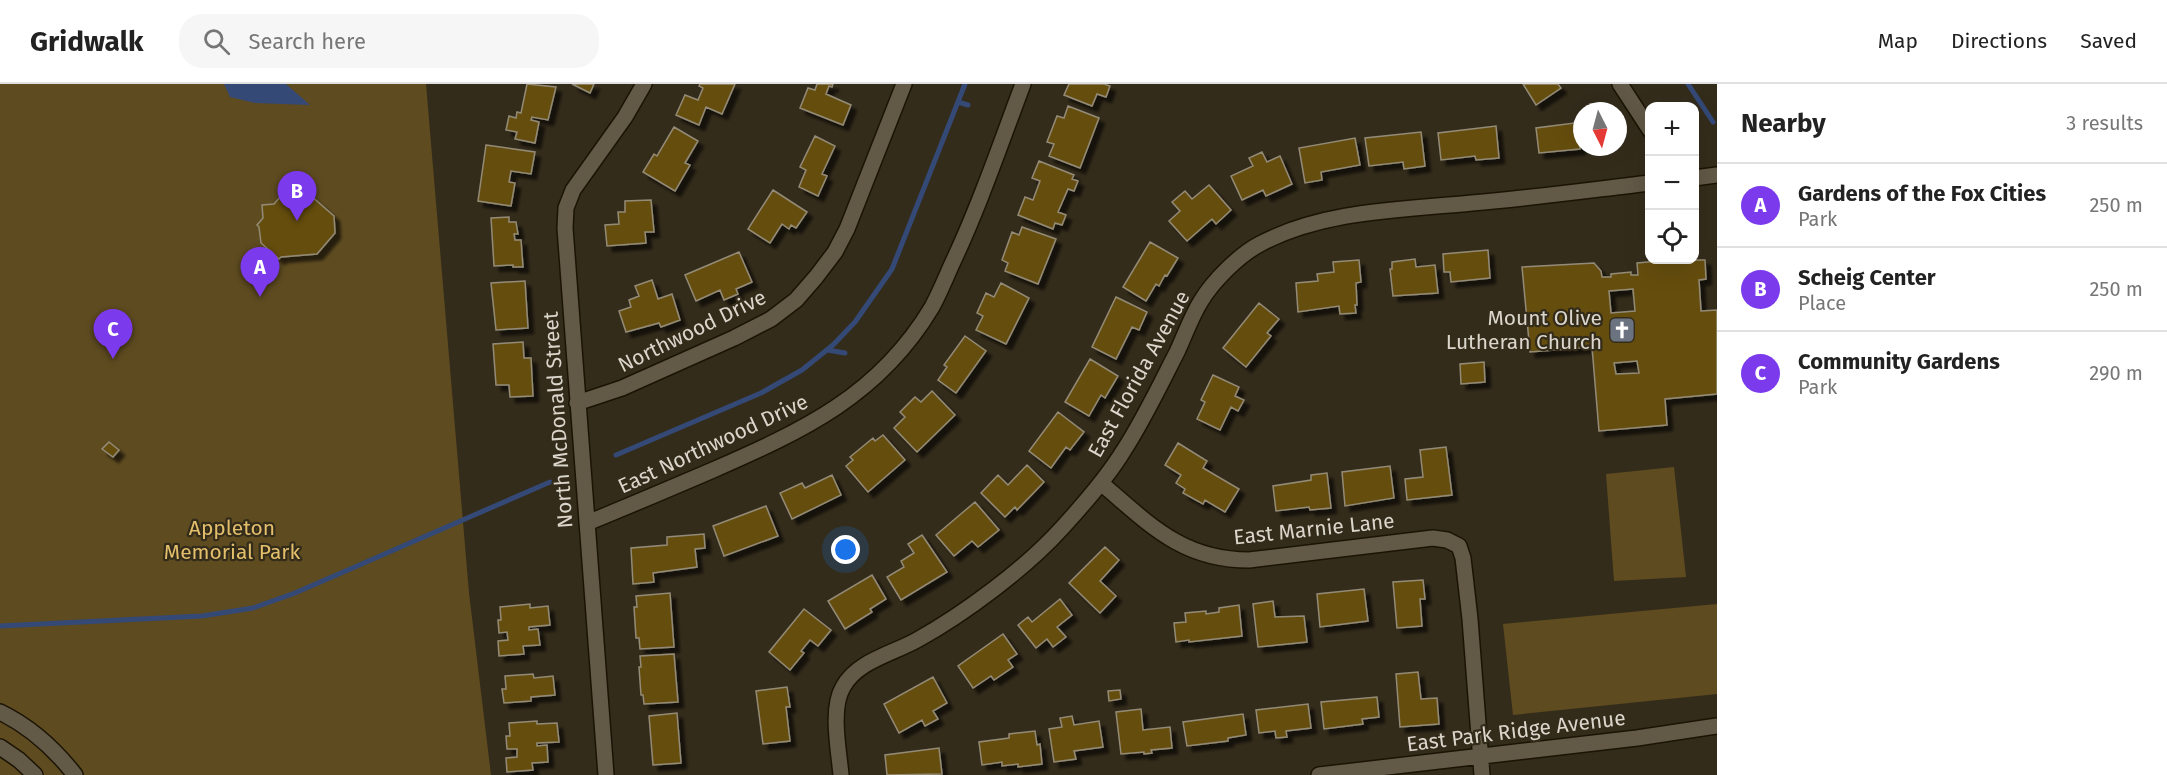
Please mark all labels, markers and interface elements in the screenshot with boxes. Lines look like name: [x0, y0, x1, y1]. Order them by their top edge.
search box: [179, 14, 599, 68]
text: Gridwalk: [30, 25, 143, 58]
icon: search: [200, 25, 233, 58]
text: Search here: [248, 28, 366, 55]
text: Map: [1878, 28, 1918, 54]
text: Directions: [1951, 28, 2047, 54]
text: Saved: [2080, 28, 2137, 54]
north arrow: [1573, 102, 1627, 156]
map controls: [1645, 102, 1699, 264]
button: +: [1645, 102, 1699, 156]
text: Nearby: [1741, 108, 1826, 139]
text: 3 results: [2066, 111, 2143, 135]
button: −: [1645, 156, 1699, 210]
pin: B: [278, 172, 316, 221]
text: Gardens of the Fox Cities: [1798, 180, 2046, 207]
text: A: [1755, 193, 1766, 217]
text: 250 m: [2089, 193, 2143, 217]
text: Park: [1798, 207, 1837, 231]
button: locate: [1645, 210, 1699, 264]
pin: A: [240, 248, 280, 297]
text: Scheig Center: [1798, 264, 1936, 291]
text: B: [1754, 277, 1767, 301]
text: 250 m: [2089, 277, 2143, 301]
street label: Northwood Drive: [614, 284, 770, 378]
street label: East Florida Avenue: [1082, 286, 1196, 462]
text: Place: [1798, 291, 1846, 315]
place label: Mount Olive Lutheran Church: [1446, 305, 1602, 355]
pin: C: [94, 310, 132, 359]
street label: North McDonald Street: [537, 310, 579, 529]
church icon: Mount Olive Lutheran Church: [1607, 315, 1637, 345]
text: Community Gardens: [1798, 348, 2000, 375]
text: C: [1755, 361, 1766, 385]
text: 290 m: [2089, 361, 2143, 385]
text: Park: [1798, 375, 1837, 399]
street label: East Northwood Drive: [614, 389, 812, 499]
street label: East Marnie Lane: [1232, 508, 1396, 550]
park label: Appleton Memorial Park: [164, 515, 300, 565]
your location: [831, 535, 860, 564]
street label: East Park Ridge Avenue: [1405, 705, 1627, 757]

